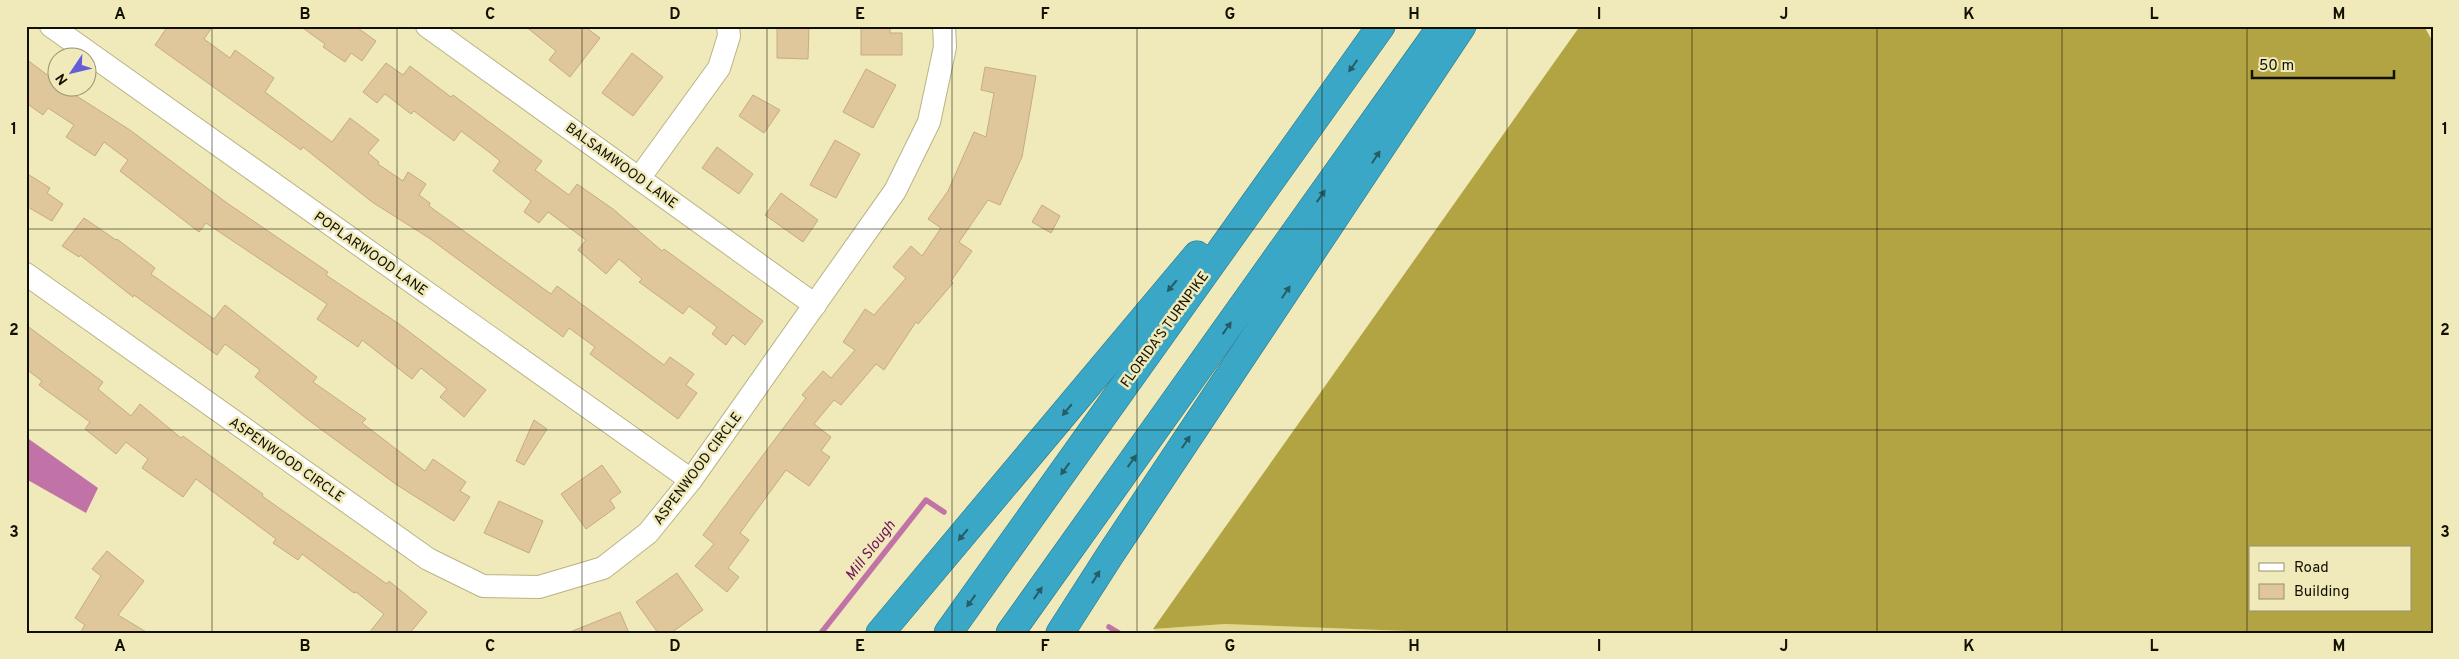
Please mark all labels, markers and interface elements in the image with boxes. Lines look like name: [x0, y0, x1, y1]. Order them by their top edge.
text: A: [114, 5, 126, 25]
text: B: [299, 5, 311, 25]
text: C: [485, 5, 495, 25]
text: D: [669, 5, 681, 25]
text: E: [855, 5, 865, 25]
text: F: [1040, 5, 1050, 25]
text: G: [1225, 5, 1235, 25]
text: H: [1408, 5, 1420, 25]
text: I: [1597, 5, 1601, 25]
text: J: [1780, 5, 1788, 25]
text: K: [1963, 5, 1975, 25]
text: L: [2149, 5, 2159, 25]
text: M: [2333, 5, 2345, 25]
north arrow: [48, 48, 98, 98]
scale bar: [2252, 48, 2394, 80]
text: 50 m: [2259, 57, 2294, 76]
one-way arrow: [1348, 59, 1358, 73]
text: N: [53, 70, 72, 88]
text: 1: [11, 120, 17, 140]
street label: BALSAMWOOD LANE: [562, 120, 681, 213]
text: 1: [2442, 120, 2448, 140]
one-way arrow: [1372, 150, 1381, 164]
one-way arrow: [1316, 189, 1326, 202]
street label: POPLARWOOD LANE: [310, 209, 430, 300]
street label: FLORIDA'S TURNPIKE: [1118, 269, 1213, 391]
one-way arrow: [1166, 279, 1177, 292]
one-way arrow: [1282, 286, 1291, 299]
text: 2: [9, 321, 19, 341]
one-way arrow: [1222, 321, 1232, 335]
text: 2: [2440, 321, 2450, 341]
one-way arrow: [1062, 403, 1073, 416]
street label: ASPENWOOD CIRCLE: [650, 409, 746, 529]
street label: ASPENWOOD CIRCLE: [225, 414, 347, 506]
one-way arrow: [1181, 435, 1191, 448]
one-way arrow: [1127, 454, 1137, 467]
one-way arrow: [1060, 462, 1070, 476]
water label: Mill Slough: [842, 517, 901, 585]
text: 3: [9, 523, 19, 543]
text: 3: [2440, 523, 2450, 543]
one-way arrow: [957, 528, 968, 541]
legend: [2249, 546, 2412, 612]
text: Road: [2294, 559, 2329, 578]
one-way arrow: [1091, 570, 1101, 583]
text: Building: [2294, 583, 2349, 602]
one-way arrow: [1033, 586, 1043, 600]
one-way arrow: [965, 594, 976, 607]
text: A: [114, 637, 126, 657]
text: B: [299, 637, 311, 657]
text: C: [485, 637, 495, 657]
text: D: [669, 637, 681, 657]
text: E: [855, 637, 865, 657]
text: F: [1040, 637, 1050, 657]
text: G: [1225, 637, 1235, 657]
text: H: [1408, 637, 1420, 657]
text: I: [1597, 637, 1601, 657]
text: J: [1780, 637, 1788, 657]
text: K: [1963, 637, 1975, 657]
text: L: [2149, 637, 2159, 657]
text: M: [2333, 637, 2345, 657]

